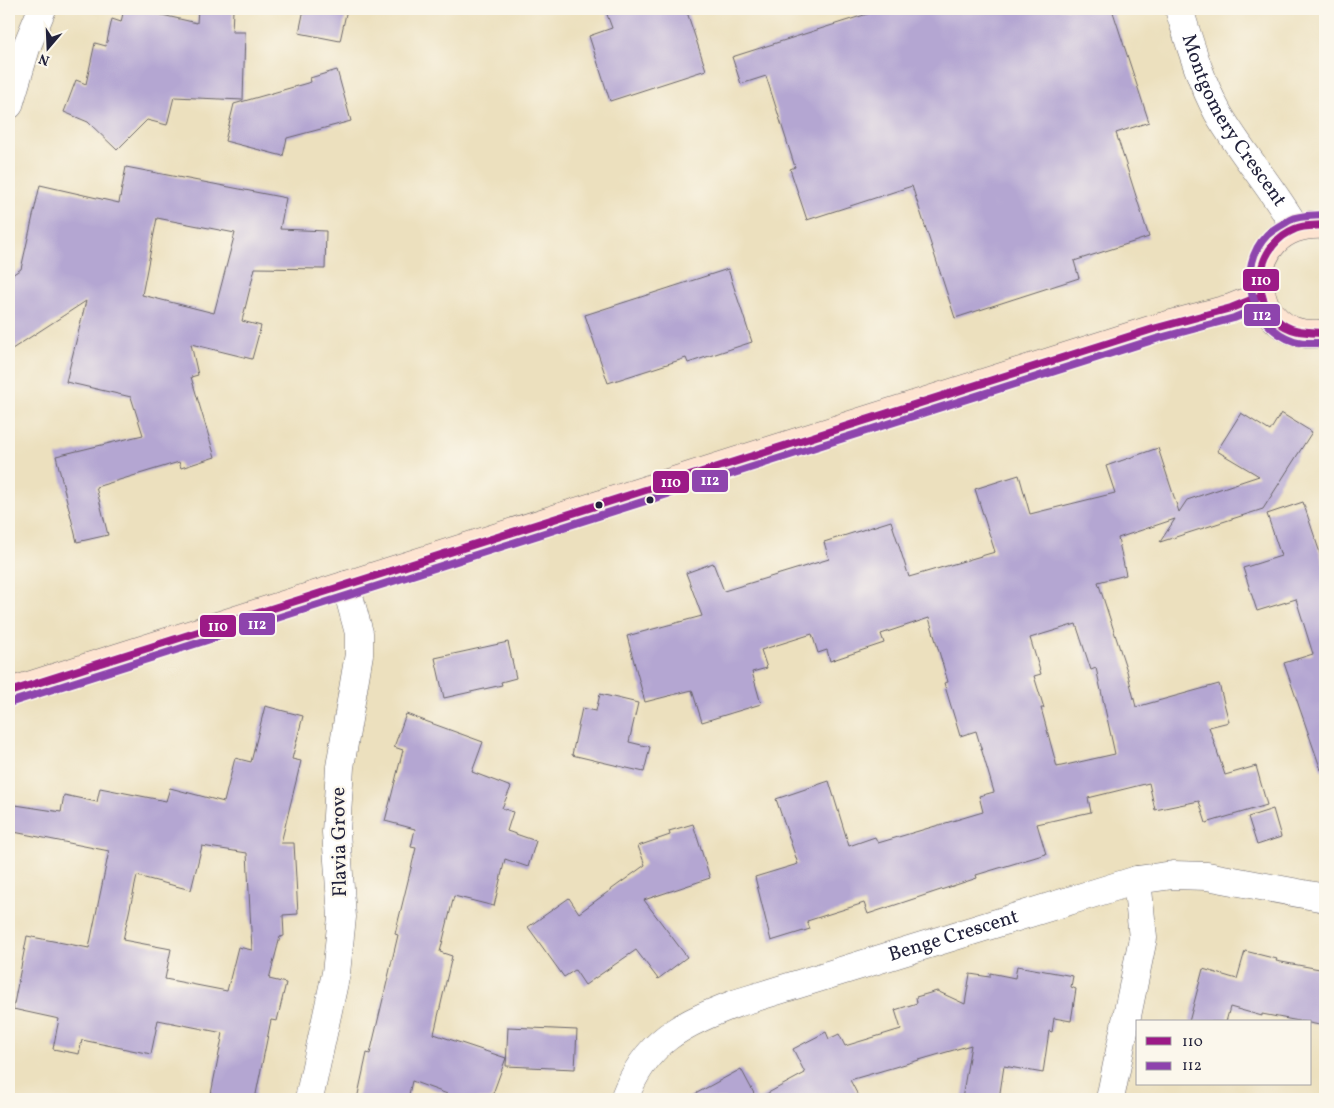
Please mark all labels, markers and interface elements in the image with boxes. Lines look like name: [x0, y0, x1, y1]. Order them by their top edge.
north arrow: [22, 22, 72, 72]
street label: Montgomery Crescent: [1174, 31, 1293, 213]
text: N: [36, 48, 52, 70]
line badge: 110: [1242, 268, 1280, 292]
text: 110: [1251, 272, 1271, 291]
line badge: 112: [1243, 303, 1281, 327]
text: 112: [1253, 307, 1271, 326]
line badge: 112: [691, 469, 729, 493]
line badge: 110: [652, 470, 690, 494]
text: 112: [701, 472, 719, 491]
text: 110: [661, 474, 681, 493]
unlabelled marker: [645, 495, 655, 505]
unlabelled marker: [594, 500, 604, 510]
line badge: 112: [238, 612, 276, 636]
line badge: 110: [199, 614, 237, 638]
text: 112: [248, 616, 266, 635]
text: 110: [208, 618, 228, 637]
street label: Flavia Grove: [325, 787, 355, 897]
street label: Benge Crescent: [885, 903, 1022, 970]
legend: [1136, 1020, 1312, 1086]
text: 110: [1182, 1032, 1203, 1053]
text: 112: [1182, 1056, 1202, 1077]

